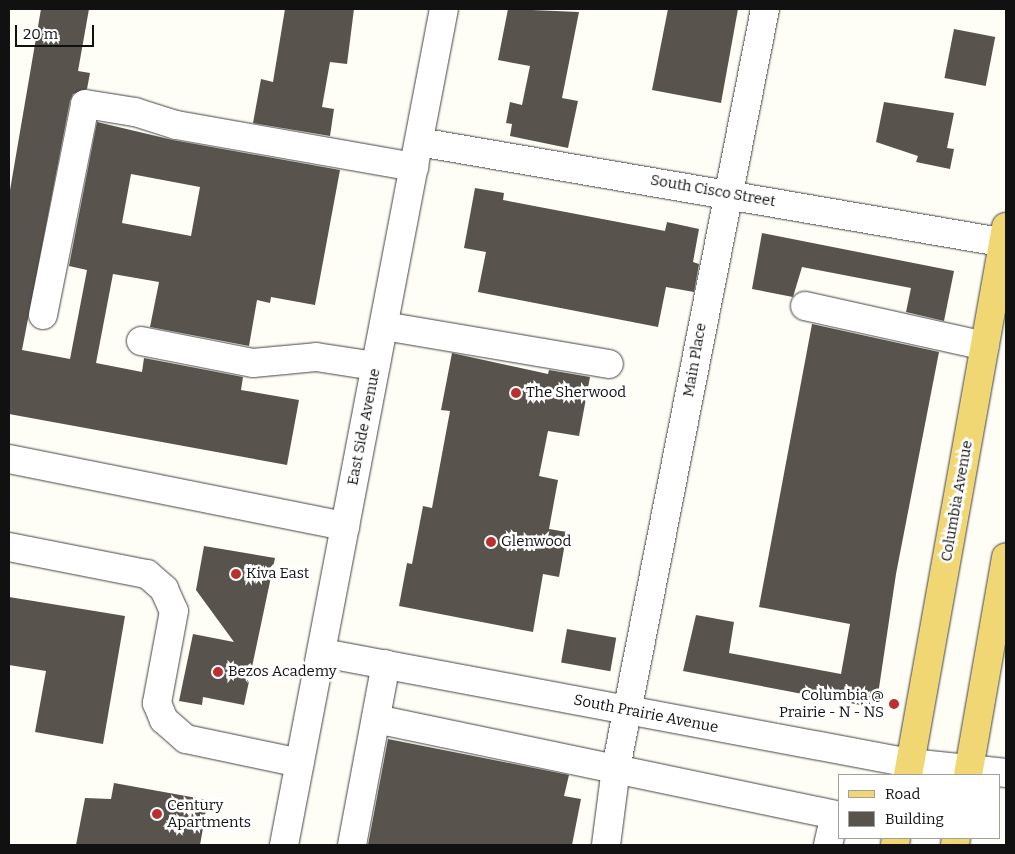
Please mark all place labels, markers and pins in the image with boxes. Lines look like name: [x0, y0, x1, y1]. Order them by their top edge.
place label: The Sherwood: [526, 384, 626, 402]
marker: The Sherwood: [510, 387, 522, 399]
place label: Glenwood: [501, 533, 571, 551]
marker: Glenwood: [485, 536, 497, 548]
place label: Kiva East: [246, 565, 309, 583]
marker: Kiva East: [230, 568, 242, 580]
place label: Bezos Academy: [228, 663, 337, 681]
marker: Bezos Academy: [212, 666, 224, 678]
place label: Columbia @ Prairie - N - NS: [779, 686, 884, 721]
marker: Columbia @ Prairie - N - NS: [888, 698, 900, 710]
place label: Century Apartments: [167, 796, 251, 831]
marker: Century Apartments: [151, 808, 163, 820]

